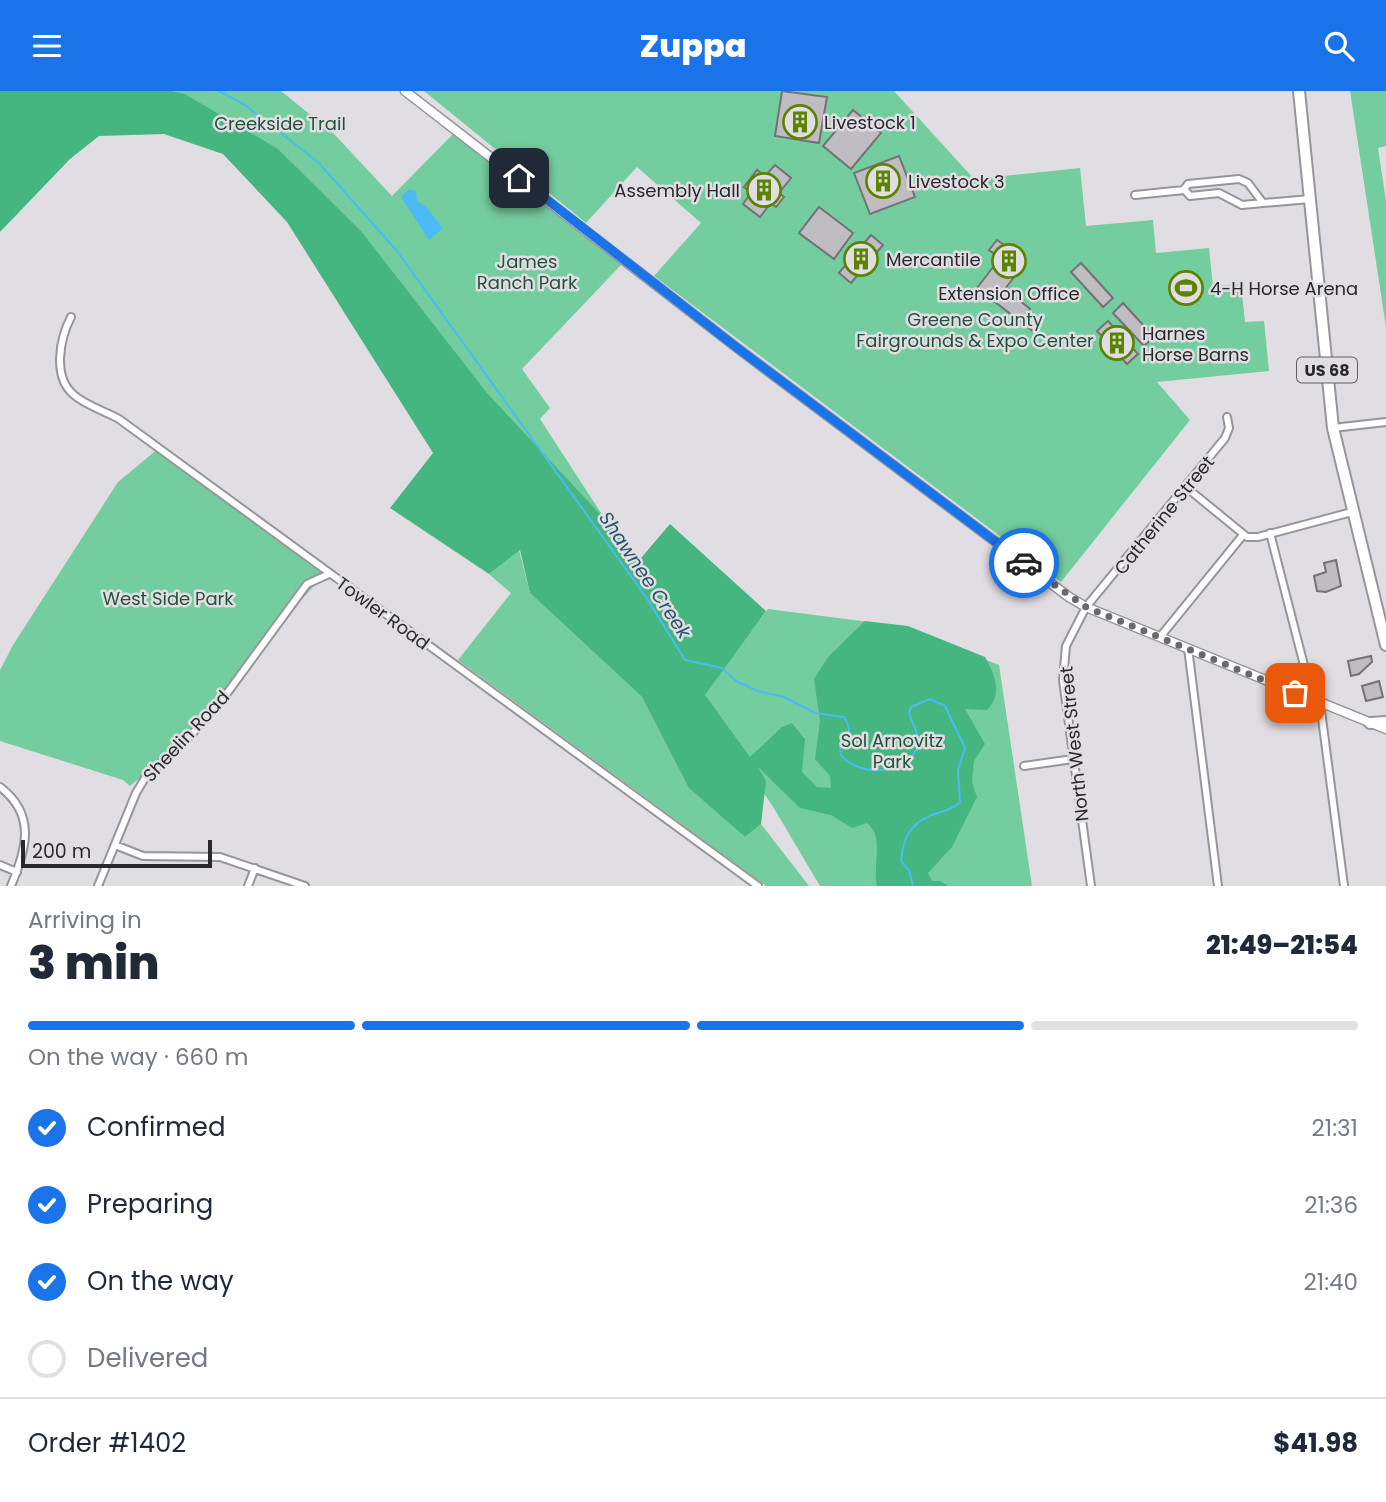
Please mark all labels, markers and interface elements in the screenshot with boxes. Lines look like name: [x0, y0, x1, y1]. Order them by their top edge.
text: Zuppa: [640, 23, 746, 68]
icon: menu: [28, 27, 66, 65]
icon: search: [1320, 27, 1358, 65]
building icon: Livestock 1: [781, 103, 819, 141]
place label: Livestock 1: [824, 110, 916, 135]
park label: Creekside Trail: [214, 111, 346, 136]
pin: [489, 148, 549, 208]
icon: home: [500, 159, 538, 197]
building icon: Livestock 3: [864, 162, 902, 200]
place label: Livestock 3: [908, 169, 1005, 194]
building icon: Assembly Hall: [745, 171, 783, 209]
place label: Assembly Hall: [614, 178, 740, 203]
building icon: Mercantile: [842, 240, 880, 278]
building icon: Extension Office: [990, 242, 1028, 280]
place label: Mercantile: [886, 247, 981, 272]
park label: James Ranch Park: [477, 249, 578, 295]
sports icon: 4-H Horse Arena: [1167, 269, 1205, 307]
place label: 4-H Horse Arena: [1210, 276, 1358, 301]
place label: Extension Office: [938, 281, 1080, 306]
park label: Greene County Fairgrounds & Expo Center: [856, 307, 1094, 353]
place label: Harnes Horse Barns: [1142, 321, 1249, 367]
building icon: Harnes Horse Barns: [1098, 324, 1136, 362]
road number: US 68: [1297, 357, 1357, 383]
street label: Catherine Street: [1108, 450, 1220, 580]
water label: Shawnee Creek: [592, 506, 698, 645]
courier: [989, 528, 1059, 598]
icon: car: [1005, 544, 1043, 582]
street label: Towler Road: [331, 571, 435, 655]
park label: West Side Park: [102, 586, 234, 611]
pin: [1265, 663, 1325, 723]
street label: North West Street: [1053, 665, 1095, 823]
icon: bag: [1276, 674, 1314, 712]
street label: Sheelin Road: [137, 685, 235, 787]
park label: Sol Arnovitz Park: [841, 728, 943, 774]
scale bar: [21, 837, 212, 869]
text: 200 m: [32, 838, 91, 865]
text: Arriving in: [28, 904, 142, 936]
text: 21:49–21:54: [1206, 927, 1358, 963]
text: 3 min: [28, 931, 160, 995]
text: On the way · 660 m: [28, 1041, 248, 1073]
icon: check: [28, 1109, 66, 1147]
text: Confirmed: [87, 1109, 225, 1145]
text: 21:31: [1312, 1112, 1358, 1144]
icon: check: [28, 1186, 66, 1224]
text: Preparing: [87, 1186, 213, 1222]
text: 21:36: [1304, 1189, 1358, 1221]
icon: check: [28, 1263, 66, 1301]
text: On the way: [87, 1263, 234, 1299]
text: 21:40: [1304, 1266, 1358, 1298]
text: Delivered: [87, 1340, 208, 1376]
text: Order #1402: [28, 1425, 186, 1461]
text: $41.98: [1273, 1425, 1358, 1461]

